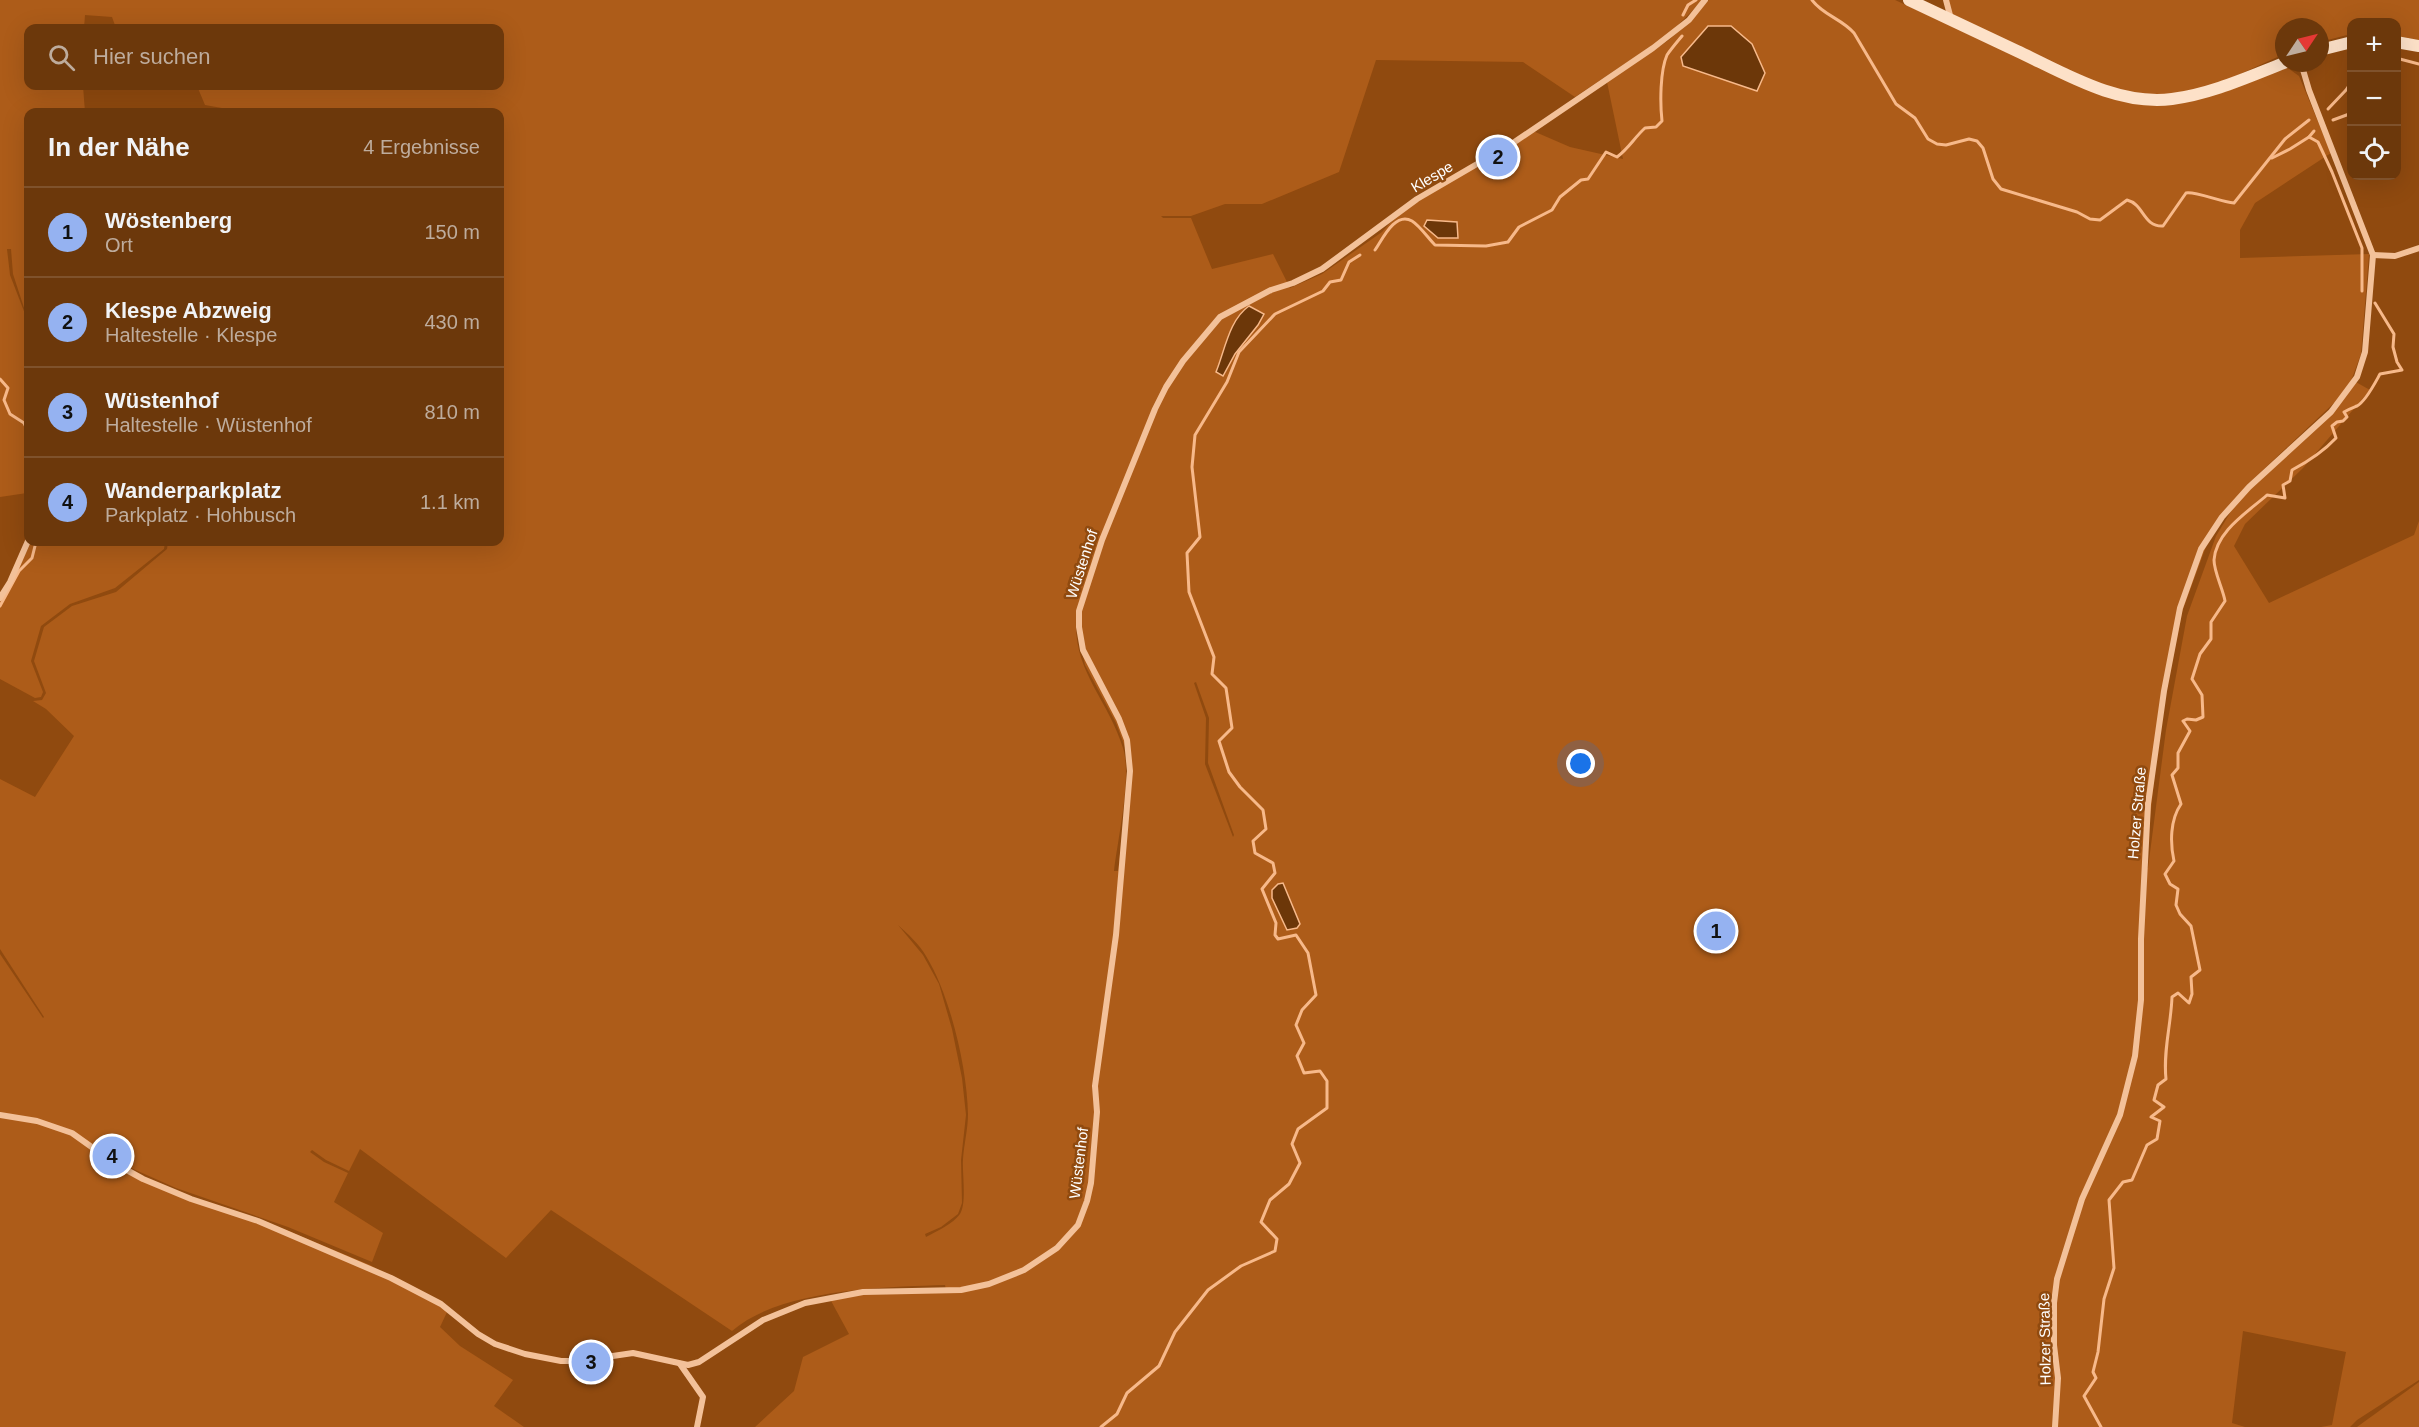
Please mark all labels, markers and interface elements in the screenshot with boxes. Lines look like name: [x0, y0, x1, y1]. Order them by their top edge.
north arrow: [2275, 18, 2329, 72]
map controls: [2347, 18, 2401, 180]
button: +: [2347, 18, 2401, 72]
search box: [24, 24, 504, 90]
icon: search: [45, 41, 78, 74]
text: Hier suchen: [93, 44, 210, 69]
button: −: [2347, 72, 2401, 126]
button: locate: [2347, 126, 2401, 180]
text: In der Nähe: [48, 132, 190, 162]
pin: 2: [1478, 134, 1518, 180]
text: 4 Ergebnisse: [363, 136, 480, 158]
street label: Klespe: [1408, 157, 1456, 196]
text: Wöstenberg: [105, 208, 232, 233]
text: 1: [62, 221, 73, 243]
text: 150 m: [424, 221, 480, 243]
text: Ort: [105, 234, 133, 256]
text: Klespe Abzweig: [105, 298, 272, 323]
text: 2: [62, 311, 73, 333]
text: 430 m: [424, 311, 480, 333]
text: Haltestelle · Klespe: [105, 324, 277, 346]
text: Wüstenhof: [105, 388, 219, 413]
text: 3: [62, 401, 73, 423]
text: 810 m: [424, 401, 480, 423]
text: Haltestelle · Wüstenhof: [105, 414, 312, 436]
text: Wanderparkplatz: [105, 478, 281, 503]
text: 4: [62, 491, 73, 513]
text: 1.1 km: [420, 491, 480, 513]
text: Parkplatz · Hohbusch: [105, 504, 296, 526]
street label: Wüstenhof: [1062, 526, 1101, 601]
your location: [1566, 749, 1595, 778]
street label: Holzer Straße: [2124, 766, 2149, 860]
pin: 1: [1696, 908, 1736, 954]
street label: Wüstenhof: [1066, 1125, 1091, 1200]
pin: 4: [92, 1134, 132, 1178]
street label: Holzer Straße: [2035, 1293, 2054, 1385]
pin: 3: [572, 1340, 610, 1384]

